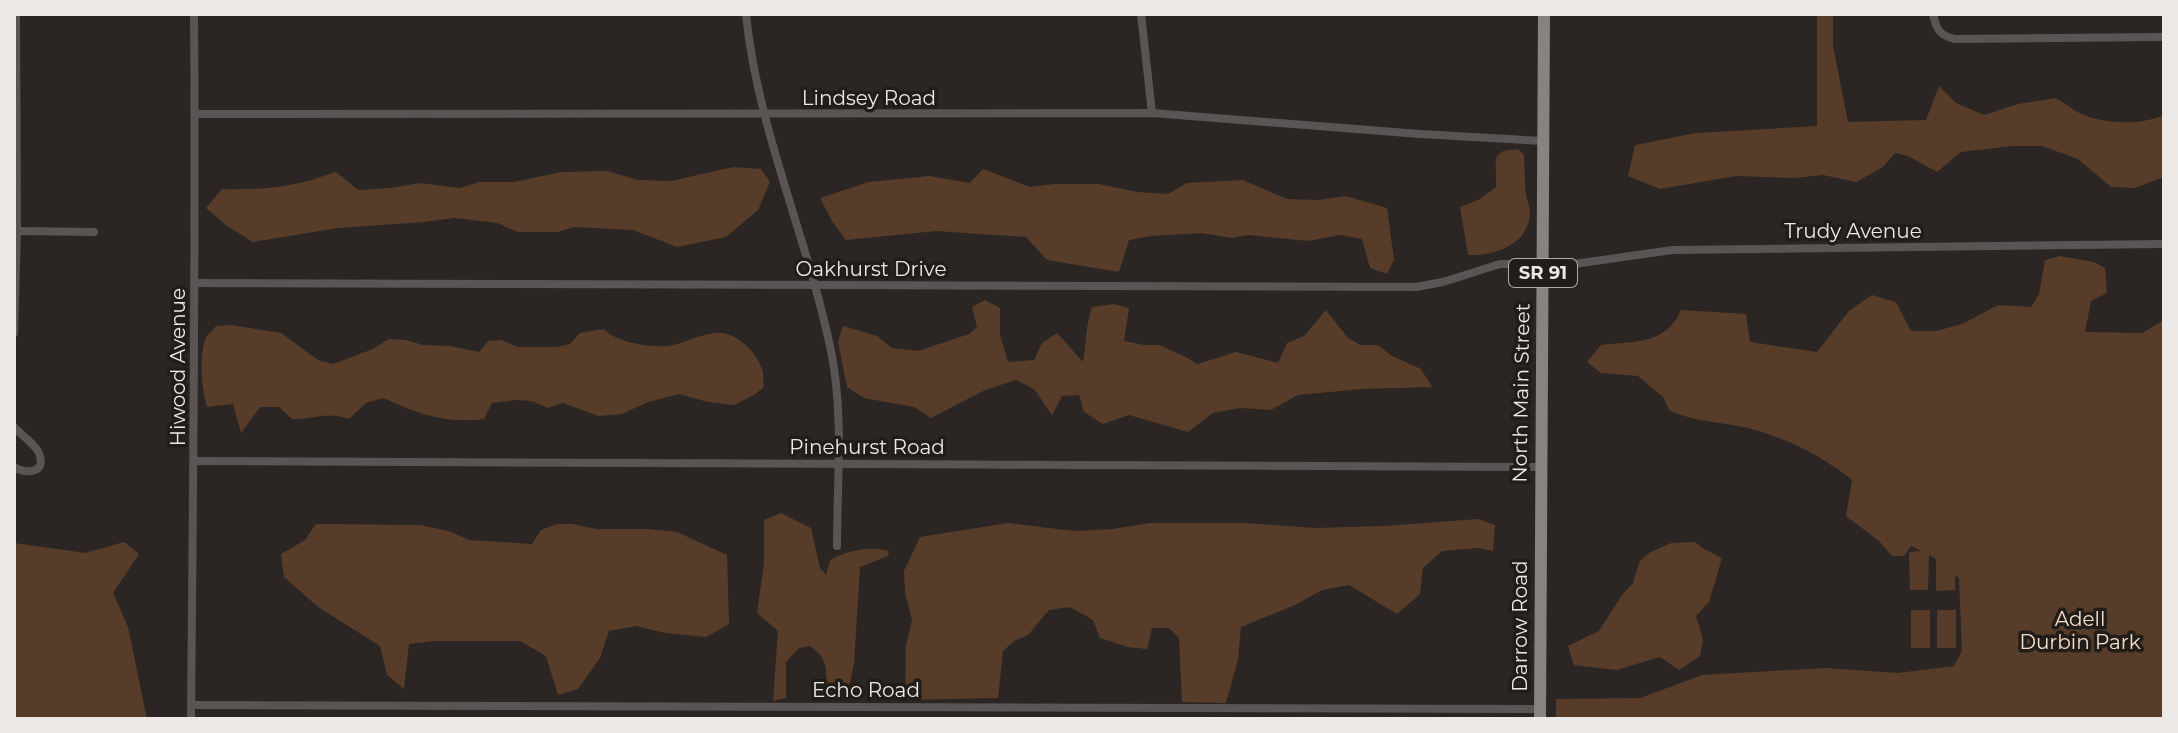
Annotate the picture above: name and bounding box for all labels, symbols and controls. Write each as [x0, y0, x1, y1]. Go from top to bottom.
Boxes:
street label: Lindsey Road [802, 86, 936, 110]
street label: Trudy Avenue [1784, 219, 1922, 243]
street label: Oakhurst Drive [796, 257, 946, 281]
road number: SR 91 [1509, 259, 1577, 287]
street label: Hiwood Avenue [166, 288, 190, 446]
street label: North Main Street [1507, 303, 1535, 483]
street label: Pinehurst Road [789, 435, 945, 459]
street label: Darrow Road [1508, 560, 1532, 692]
park label: Adell Durbin Park [2019, 607, 2141, 654]
street label: Echo Road [812, 678, 920, 702]

